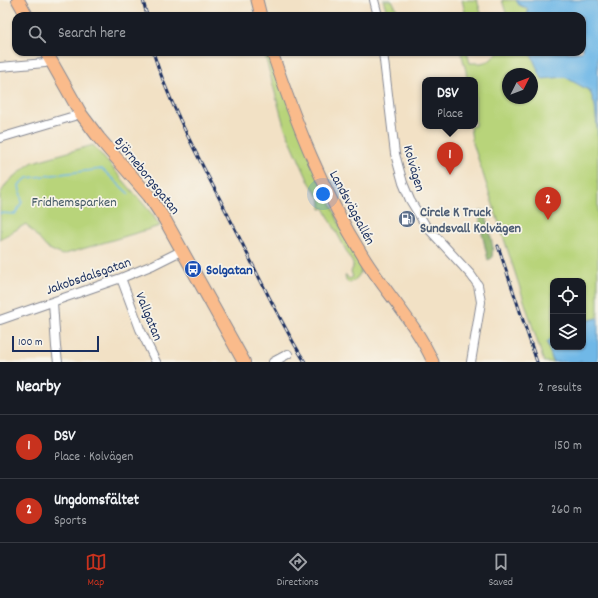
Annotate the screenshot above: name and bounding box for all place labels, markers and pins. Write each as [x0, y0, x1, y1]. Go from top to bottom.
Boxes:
pin: 1 [437, 142, 463, 175]
pin: 2 [535, 187, 561, 220]
place label: Circle K Truck Sundsvall Kolvägen [420, 203, 522, 239]
fuel station icon: Circle K Truck Sundsvall Kolvägen [397, 209, 417, 229]
bus stop icon: Solgatan [183, 259, 203, 279]
place label: Solgatan [206, 261, 253, 281]

